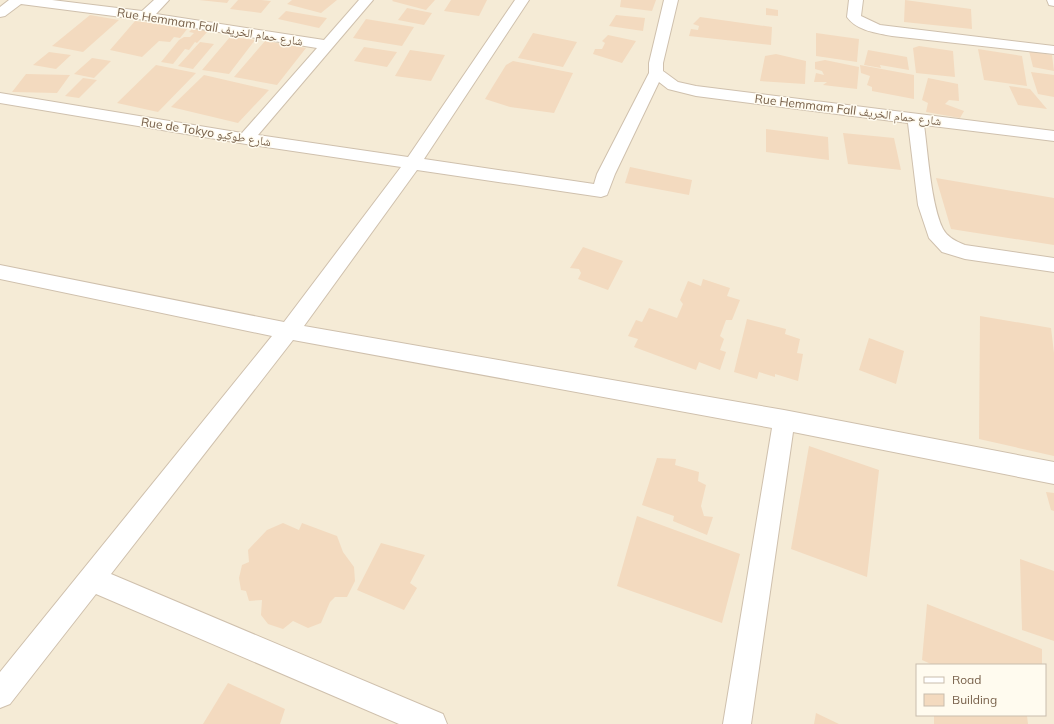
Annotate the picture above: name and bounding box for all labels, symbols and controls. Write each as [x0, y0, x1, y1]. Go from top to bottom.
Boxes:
street label: Rue Hemmam Fall شارع حمام الخريف [116, 4, 304, 50]
street label: Rue Hemmam Fall شارع حمام الخريف [754, 91, 942, 129]
street label: Rue de Tokyo شارع طوكيو [140, 114, 272, 150]
legend [916, 664, 1046, 716]
text: Road [952, 672, 981, 687]
text: Building [952, 692, 997, 707]

